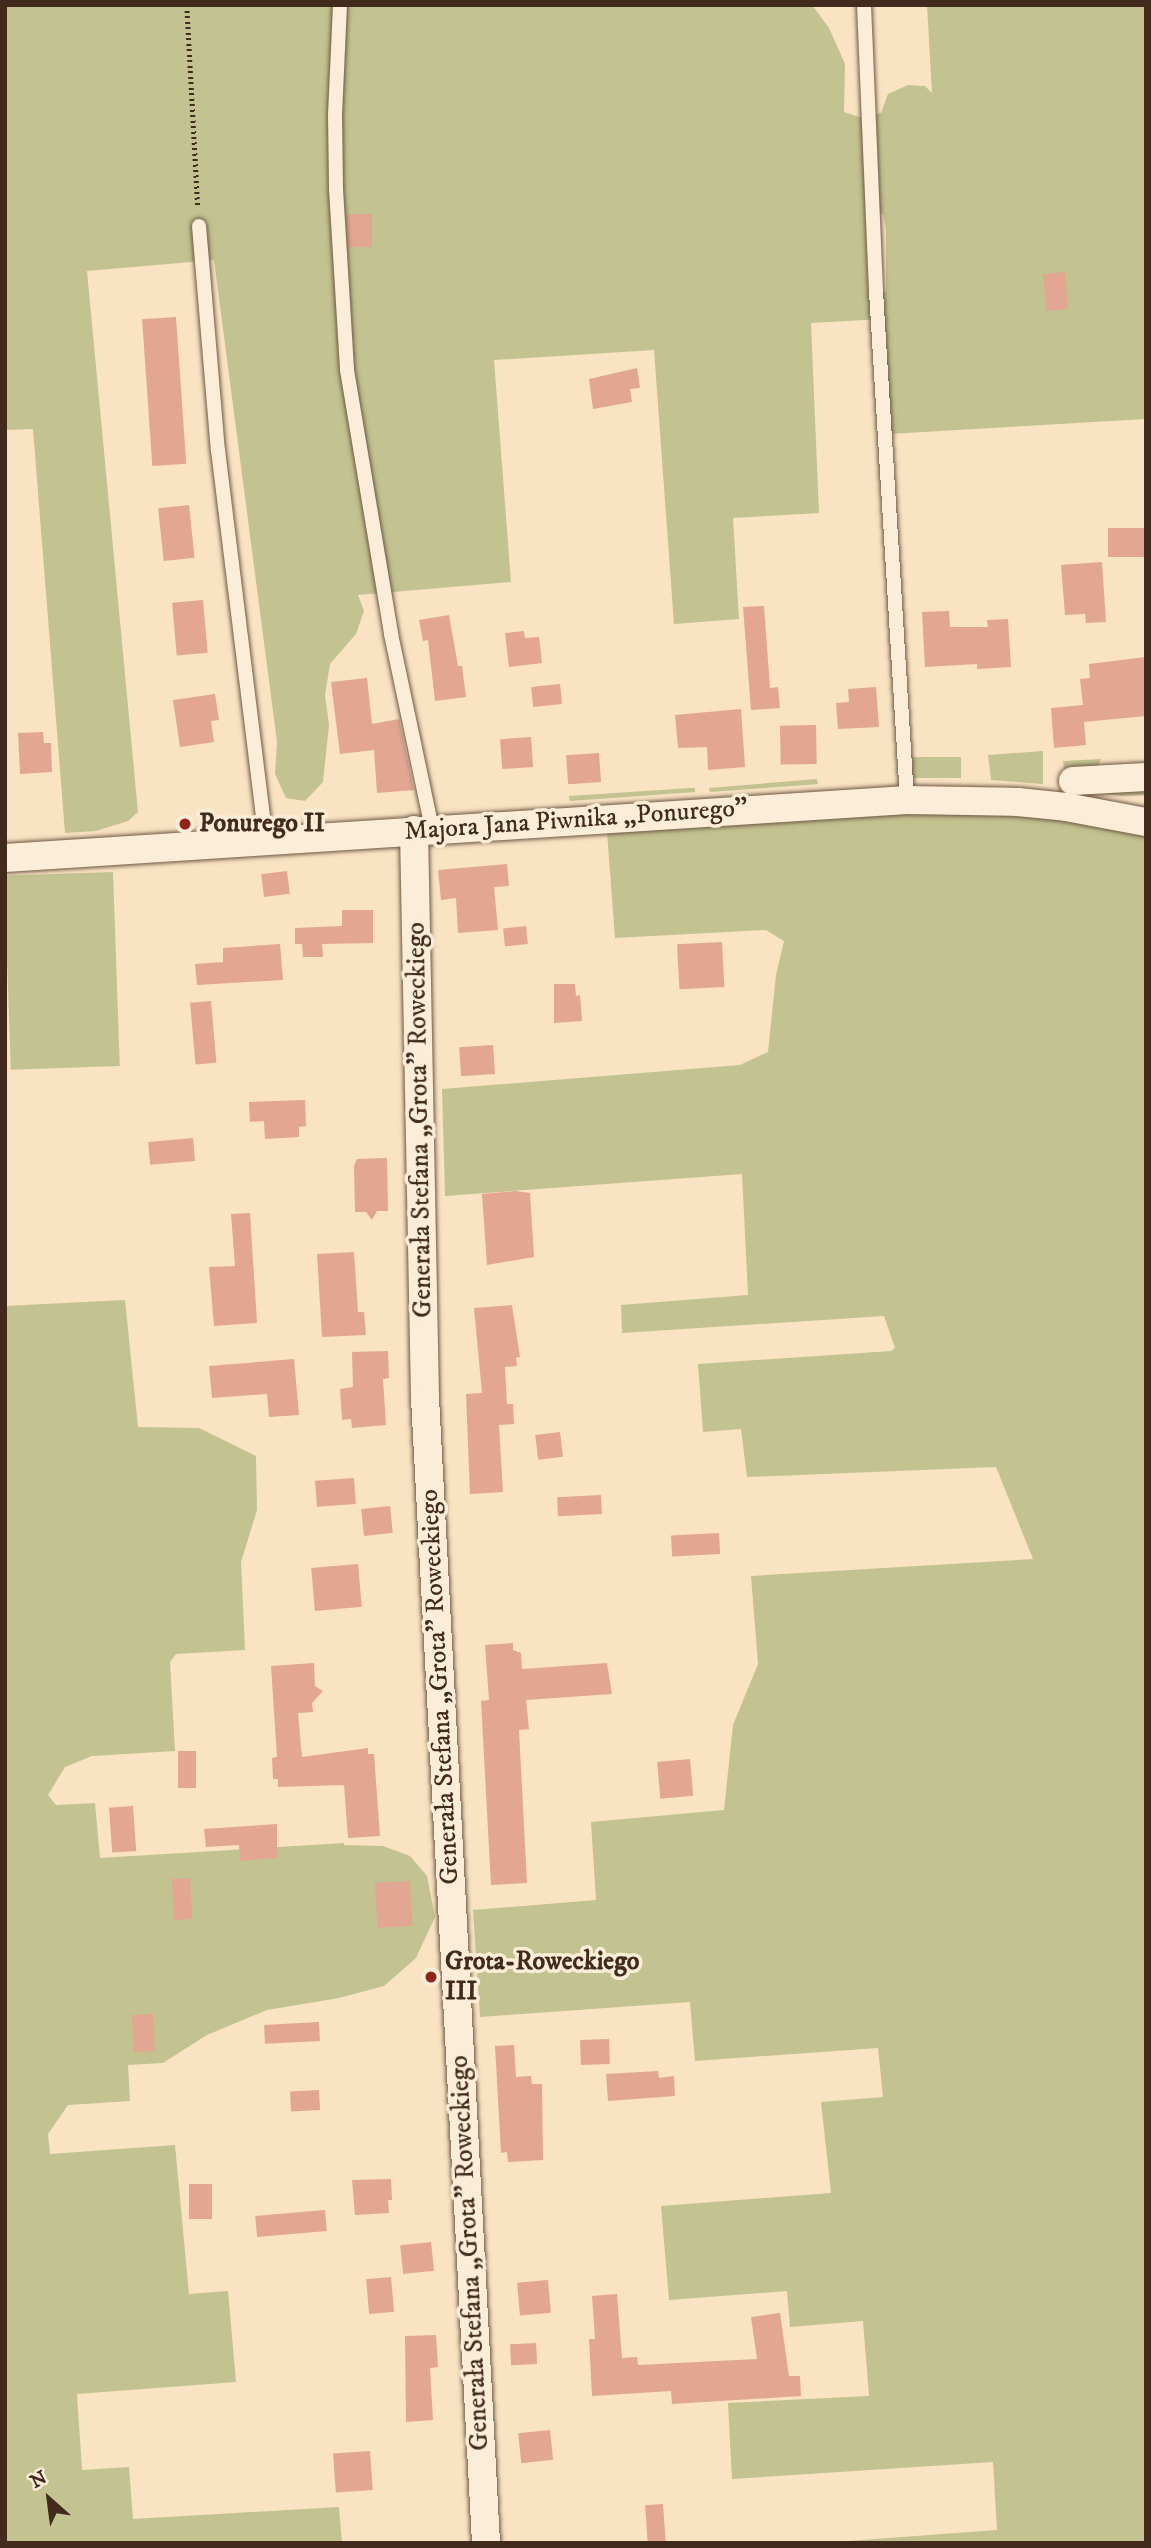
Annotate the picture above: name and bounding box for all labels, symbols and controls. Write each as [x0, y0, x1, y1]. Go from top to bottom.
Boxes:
street label: Majora Jana Piwnika „Ponurego” [403, 792, 749, 848]
place label: Ponurego II [199, 808, 325, 840]
marker: Ponurego II [177, 816, 193, 832]
street label: Generała Stefana „Grota” Roweckiego [401, 922, 439, 1318]
street label: Generała Stefana „Grota” Roweckiego [414, 1488, 466, 1886]
place label: Grota-Roweckiego III [445, 1946, 639, 2008]
marker: Grota-Roweckiego III [423, 1969, 439, 1985]
street label: Generała Stefana „Grota” Roweckiego [444, 2054, 496, 2452]
north arrow [14, 2464, 84, 2534]
text: N [27, 2466, 51, 2494]

